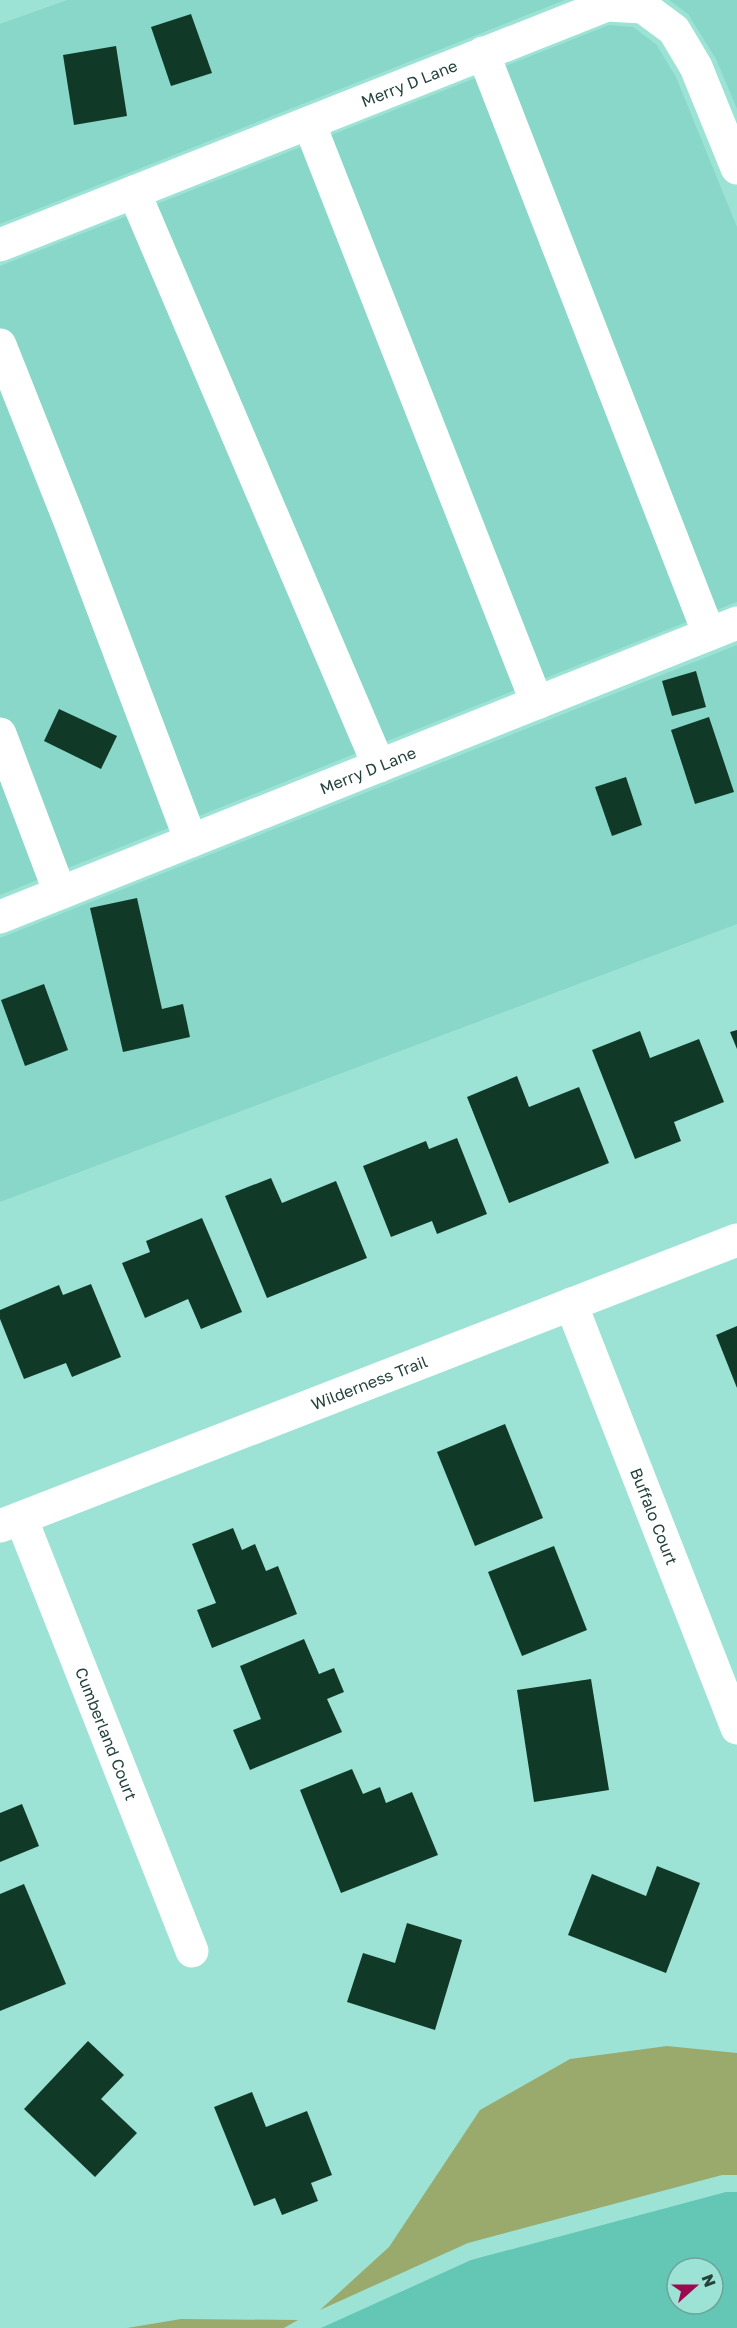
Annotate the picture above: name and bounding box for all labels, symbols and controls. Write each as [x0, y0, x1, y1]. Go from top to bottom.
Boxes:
street label: Merry D Lane [358, 55, 460, 111]
street label: Merry D Lane [317, 742, 419, 798]
street label: Wilderness Trail [308, 1351, 430, 1414]
street label: Buffalo Court [626, 1465, 682, 1568]
street label: Cumberland Court [71, 1664, 141, 1803]
north arrow [665, 2256, 725, 2316]
text: N [697, 2271, 721, 2290]

